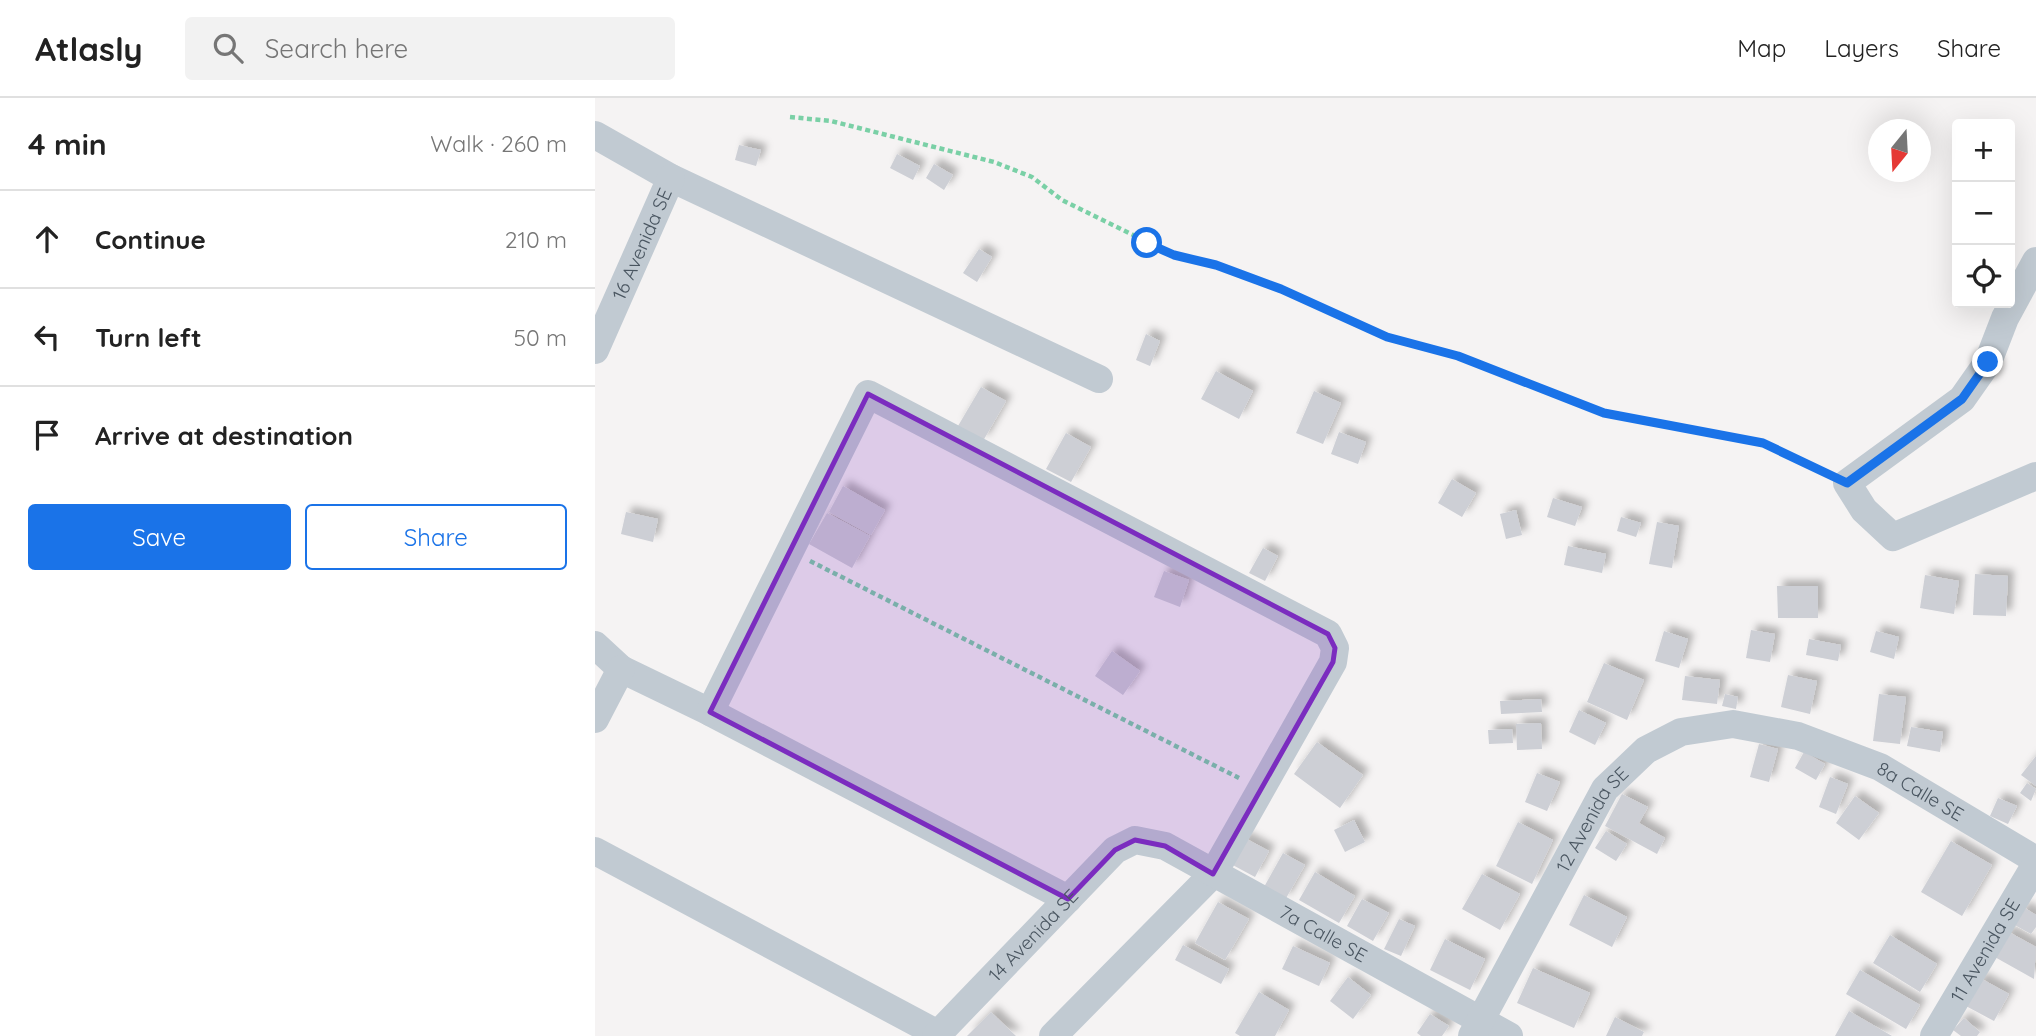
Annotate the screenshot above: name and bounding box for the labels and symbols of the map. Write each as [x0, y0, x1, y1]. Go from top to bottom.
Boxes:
north arrow [1868, 119, 1931, 182]
street label: 16 Avenida SE [607, 184, 677, 303]
route start [1131, 227, 1162, 258]
route end [1972, 346, 2003, 377]
street label: 8a Calle SE [1873, 756, 1968, 826]
street label: 12 Avenida SE [1551, 761, 1633, 876]
street label: 14 Avenida SE [983, 884, 1083, 986]
street label: 11 Avenida SE [1945, 894, 2025, 1006]
street label: 7a Calle SE [1275, 900, 1371, 967]

